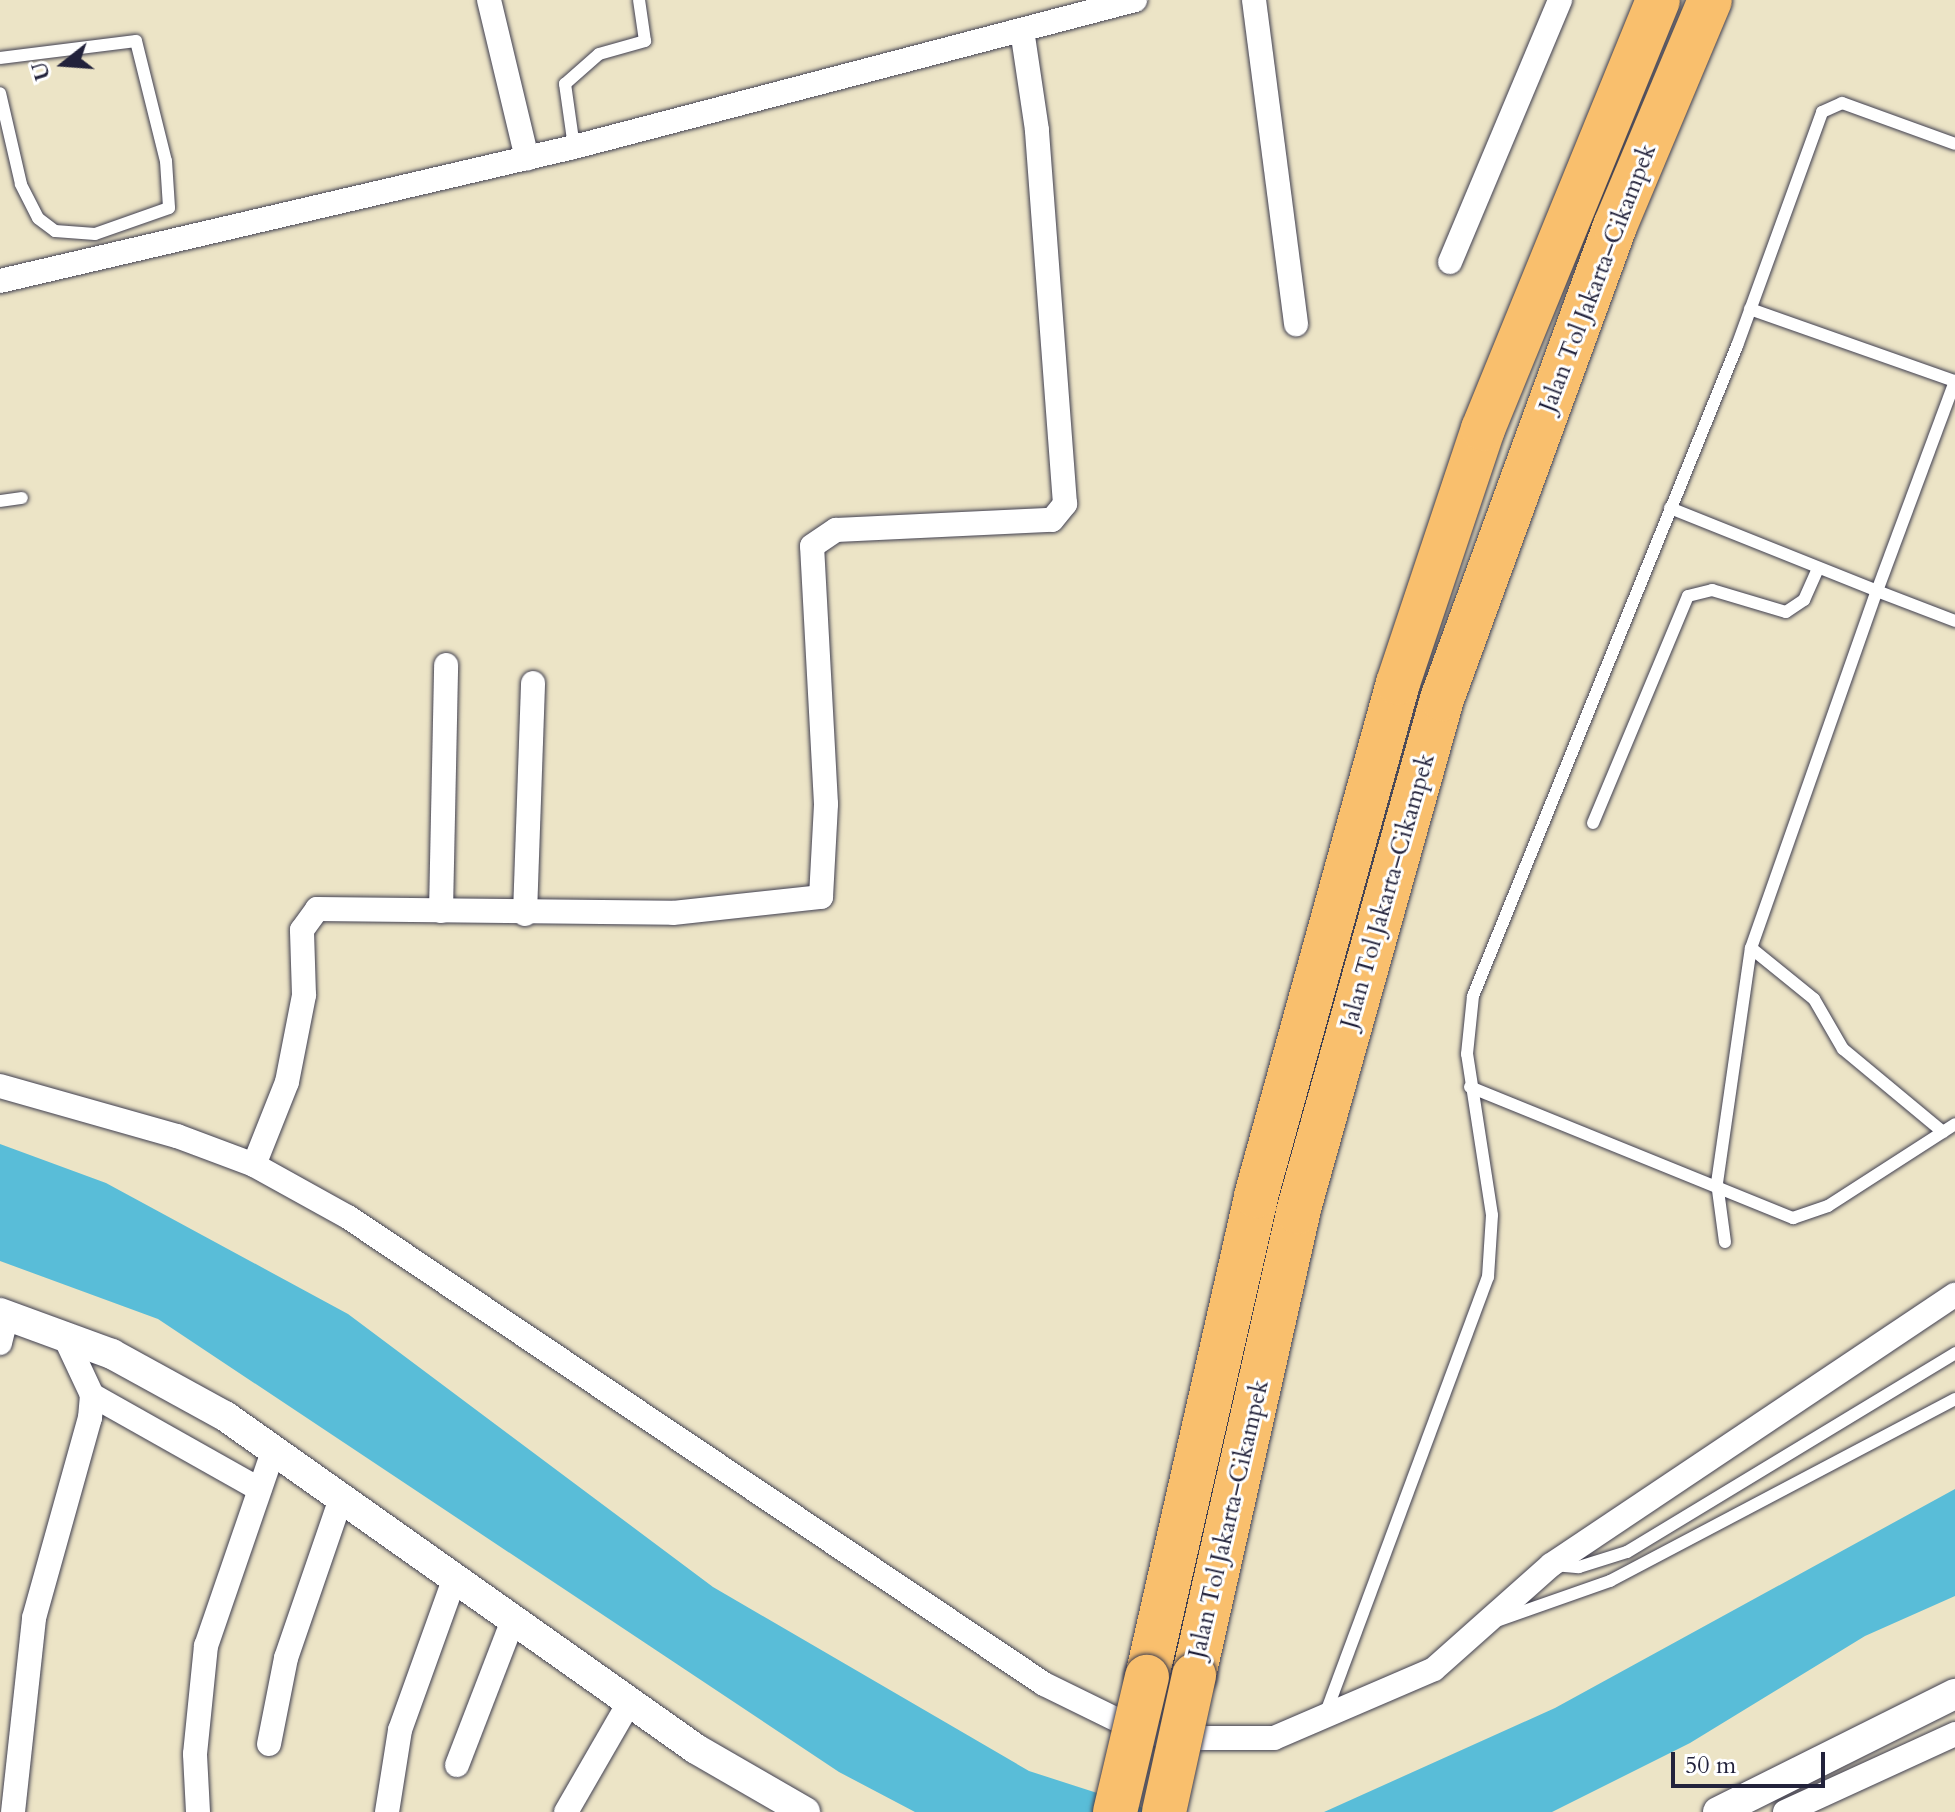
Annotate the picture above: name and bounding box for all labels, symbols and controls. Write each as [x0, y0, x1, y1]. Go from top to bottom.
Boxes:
north arrow [24, 24, 104, 104]
text: U [24, 58, 58, 84]
street label: Jalan Tol Jakarta–Cikampek [1534, 140, 1662, 416]
street label: Jalan Tol Jakarta–Cikampek [1335, 750, 1441, 1032]
street label: Jalan Tol Jakarta–Cikampek [1183, 1377, 1275, 1661]
scale bar [1675, 1736, 1829, 1786]
text: 50 m [1685, 1749, 1736, 1782]

